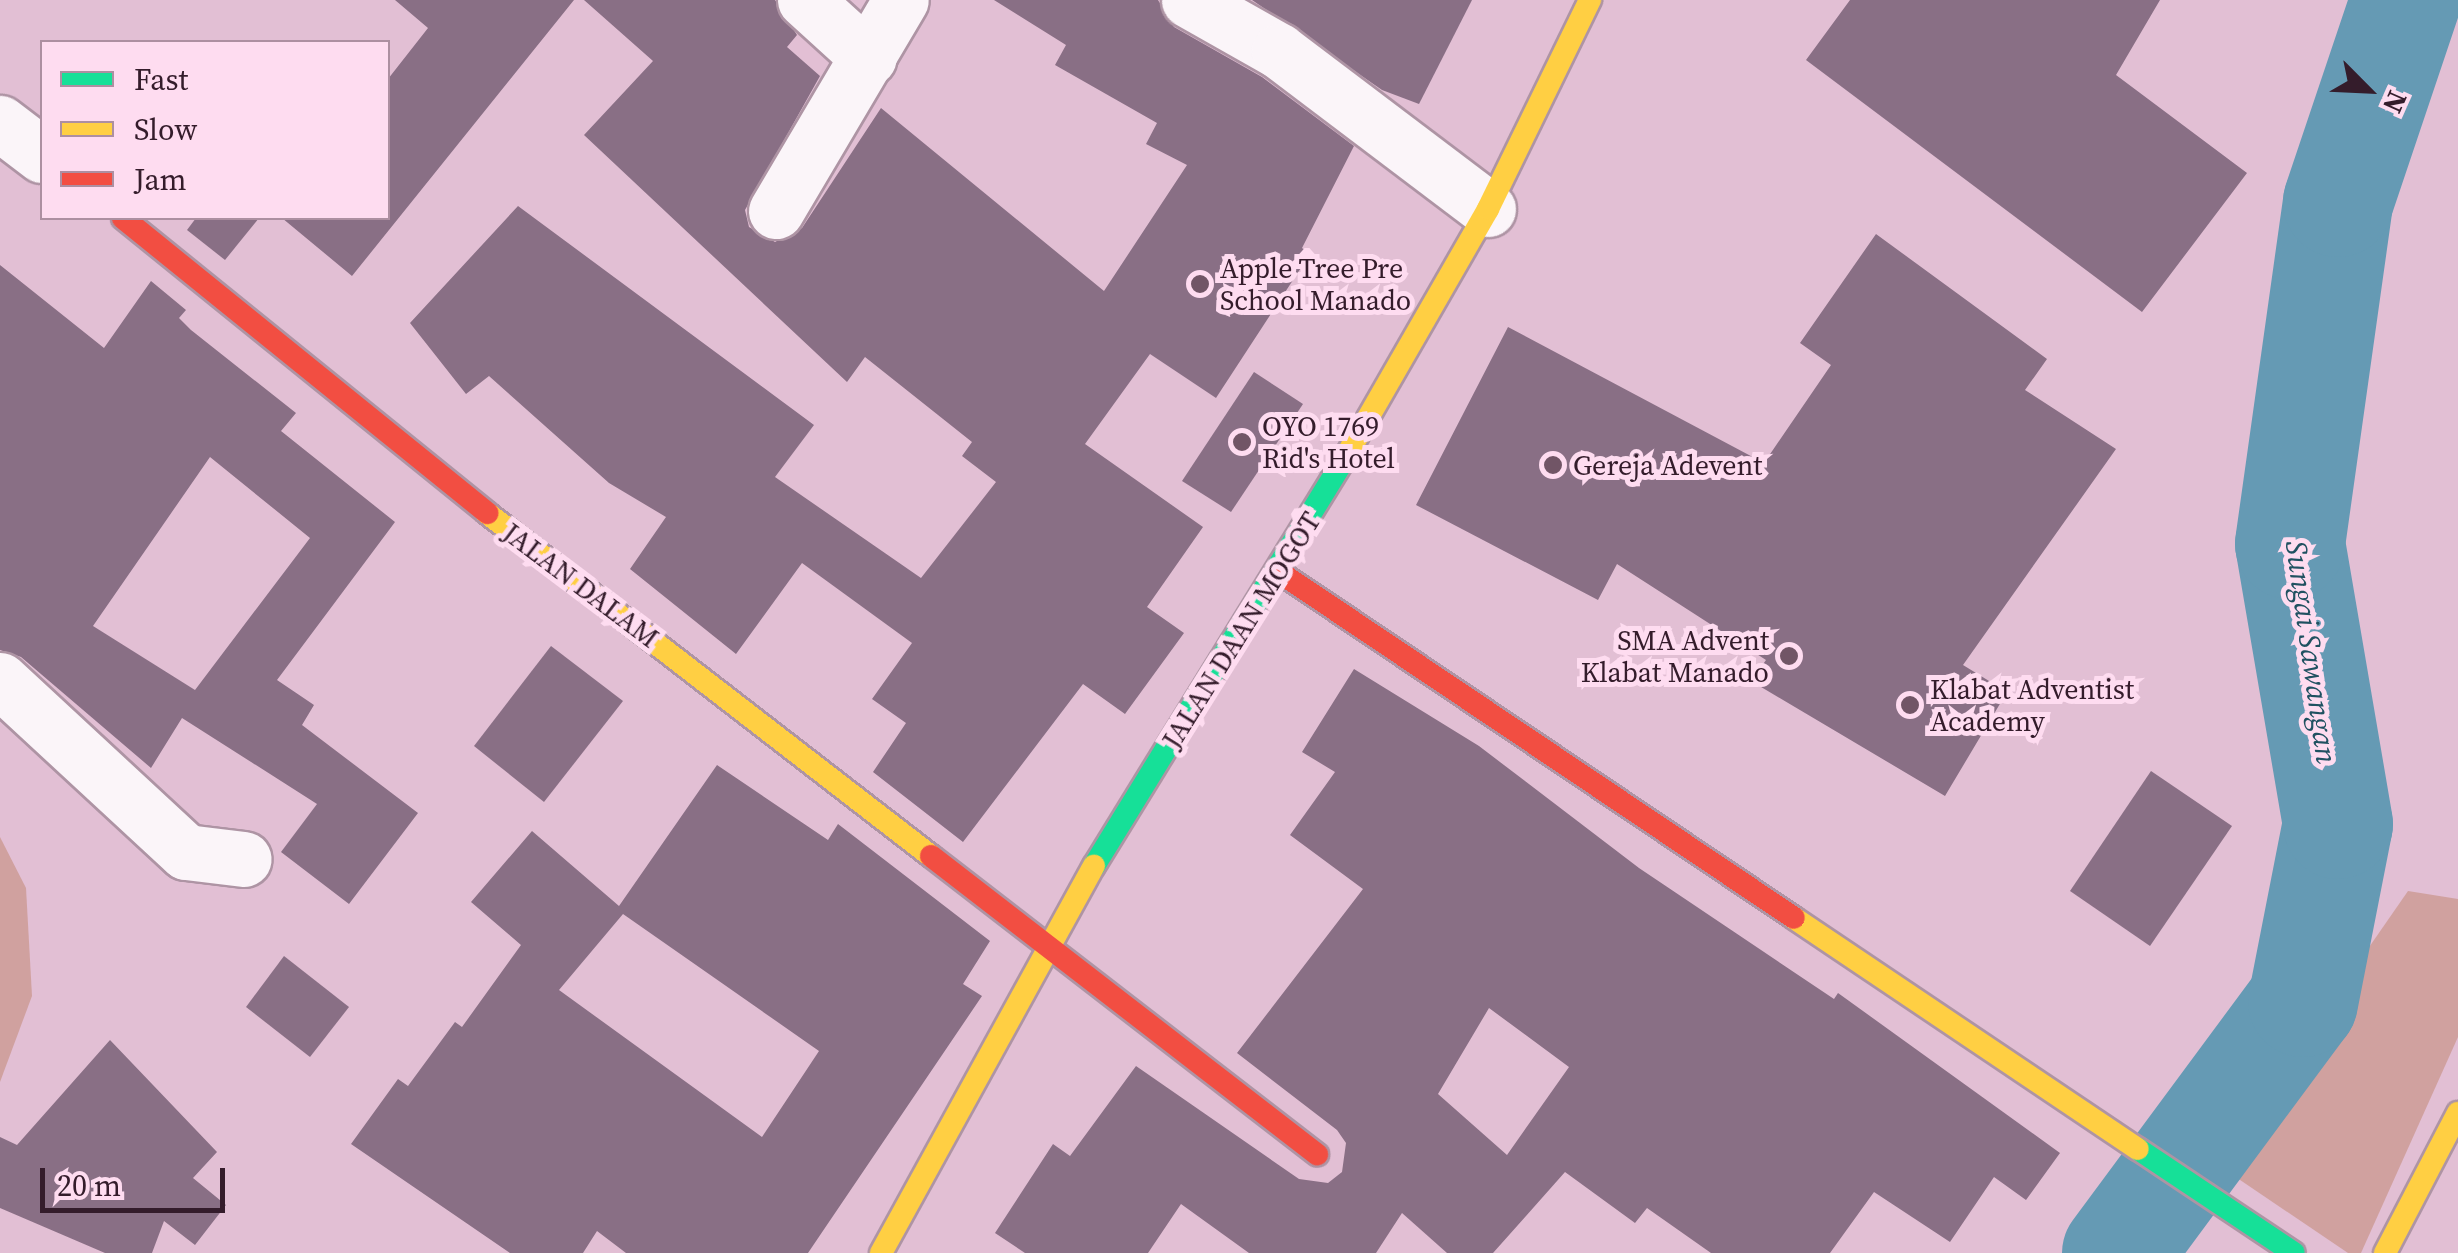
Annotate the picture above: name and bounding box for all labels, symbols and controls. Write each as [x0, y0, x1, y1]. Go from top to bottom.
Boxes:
legend [40, 40, 390, 220]
north arrow [2318, 40, 2418, 140]
text: Fast [134, 59, 188, 100]
text: N [2374, 85, 2417, 119]
text: Slow [134, 109, 197, 150]
text: Jam [134, 159, 187, 200]
place label: Apple Tree Pre School Manado [1220, 251, 1411, 317]
marker: Apple Tree Pre School Manado [1189, 273, 1211, 295]
place label: OYO 1769 Rid's Hotel [1262, 409, 1395, 475]
marker: OYO 1769 Rid's Hotel [1231, 431, 1253, 453]
place label: Gereja Adevent [1573, 448, 1762, 482]
marker: Gereja Adevent [1542, 454, 1564, 476]
street label: JALAN DAAN MOGOT [1155, 505, 1327, 755]
street label: JALAN DALAM [496, 515, 666, 655]
water label: Sungai Sawangan [2278, 538, 2344, 766]
place label: SMA Advent Klabat Manado [1581, 623, 1769, 689]
marker: SMA Advent Klabat Manado [1778, 645, 1800, 667]
place label: Klabat Adventist Academy [1930, 672, 2134, 738]
marker: Klabat Adventist Academy [1899, 694, 1921, 716]
scale bar [45, 1148, 230, 1210]
text: 20 m [57, 1165, 121, 1206]

